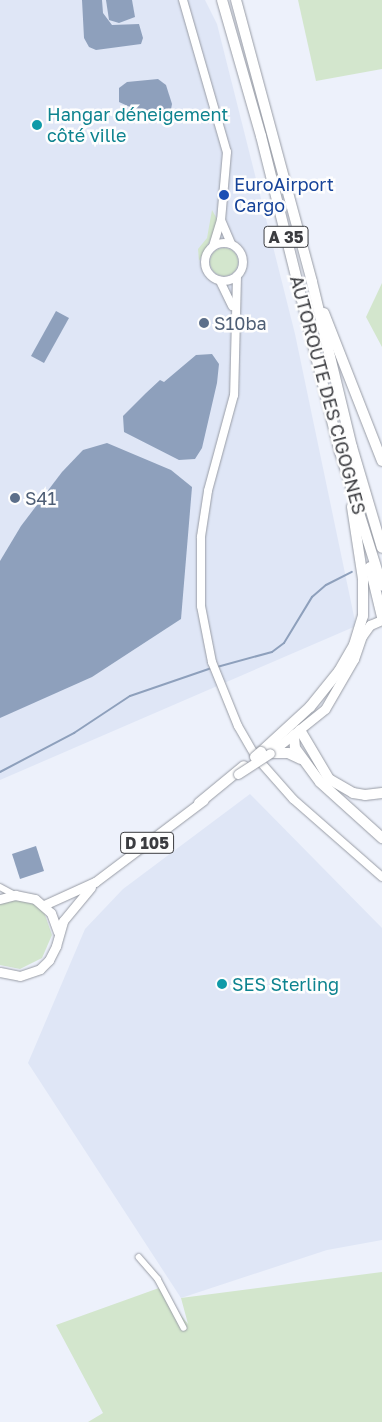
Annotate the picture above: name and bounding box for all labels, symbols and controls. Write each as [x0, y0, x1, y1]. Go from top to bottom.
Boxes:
place label: Hangar déneigement côté ville [47, 104, 228, 146]
marker: Hangar déneigement côté ville [31, 119, 43, 131]
place label: EuroAirport Cargo [234, 174, 334, 216]
marker: EuroAirport Cargo [218, 189, 230, 201]
road number: A 35 [264, 223, 308, 250]
street label: AUTOROUTE DES CIGOGNES [286, 273, 370, 517]
place label: S10ba [214, 312, 267, 334]
marker: S10ba [198, 317, 210, 329]
place label: S41 [25, 487, 56, 509]
marker: S41 [9, 492, 21, 504]
road number: D 105 [120, 830, 174, 856]
place label: SES Sterling [232, 973, 339, 995]
marker: SES Sterling [216, 978, 228, 990]

